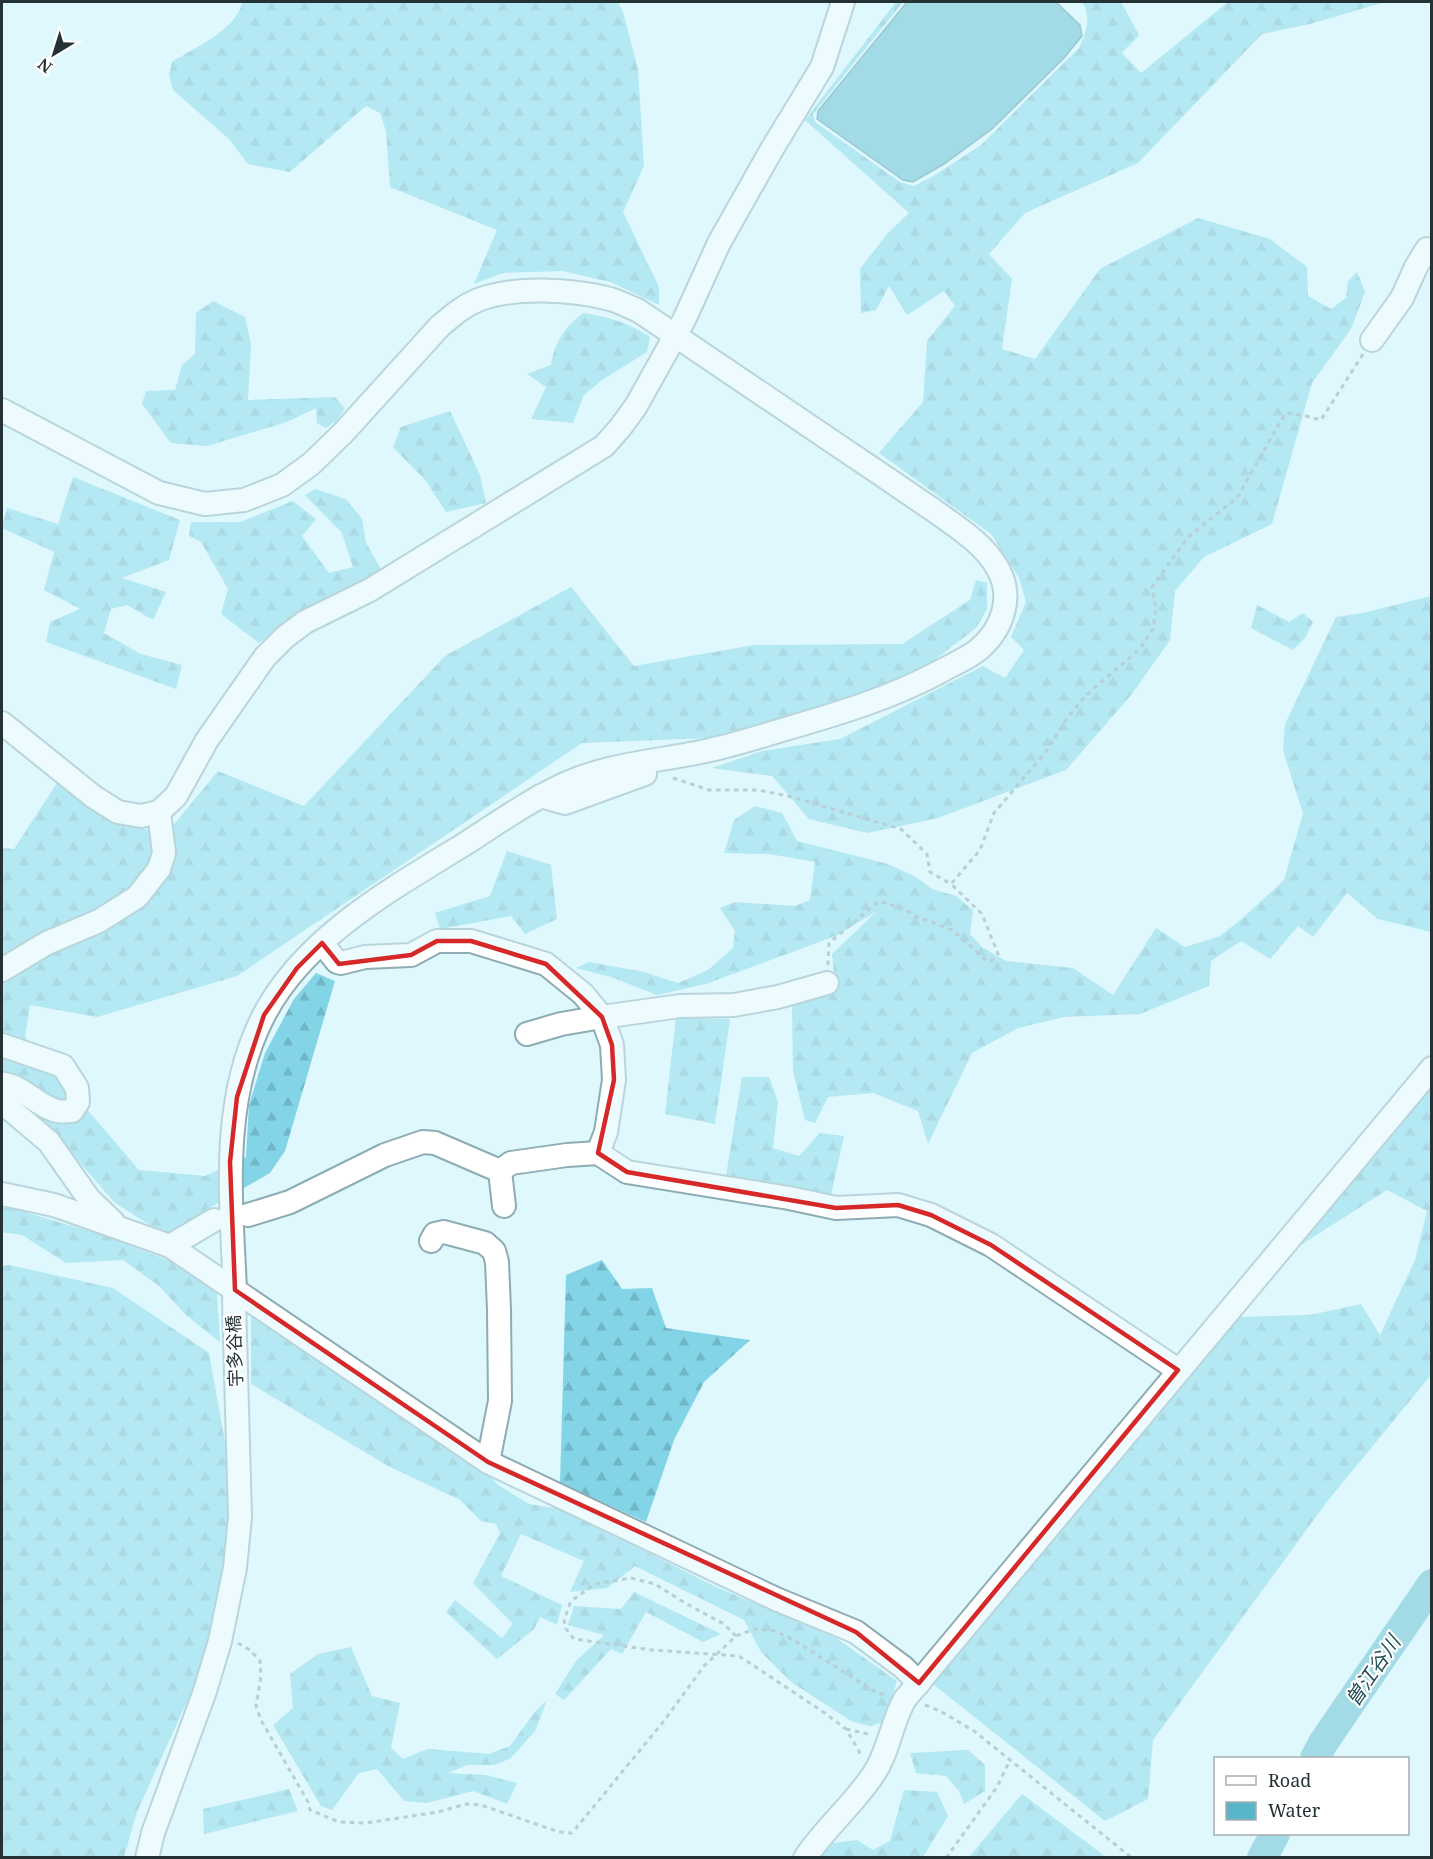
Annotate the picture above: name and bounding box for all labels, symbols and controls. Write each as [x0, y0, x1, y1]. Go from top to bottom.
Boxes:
north arrow [24, 24, 84, 84]
text: N [33, 53, 57, 78]
street label: 宇多谷橋 [221, 1315, 247, 1387]
water label: 曽江谷川 [1339, 1628, 1407, 1711]
legend [1214, 1757, 1409, 1835]
text: Road [1268, 1768, 1311, 1792]
text: Water [1268, 1798, 1321, 1822]

